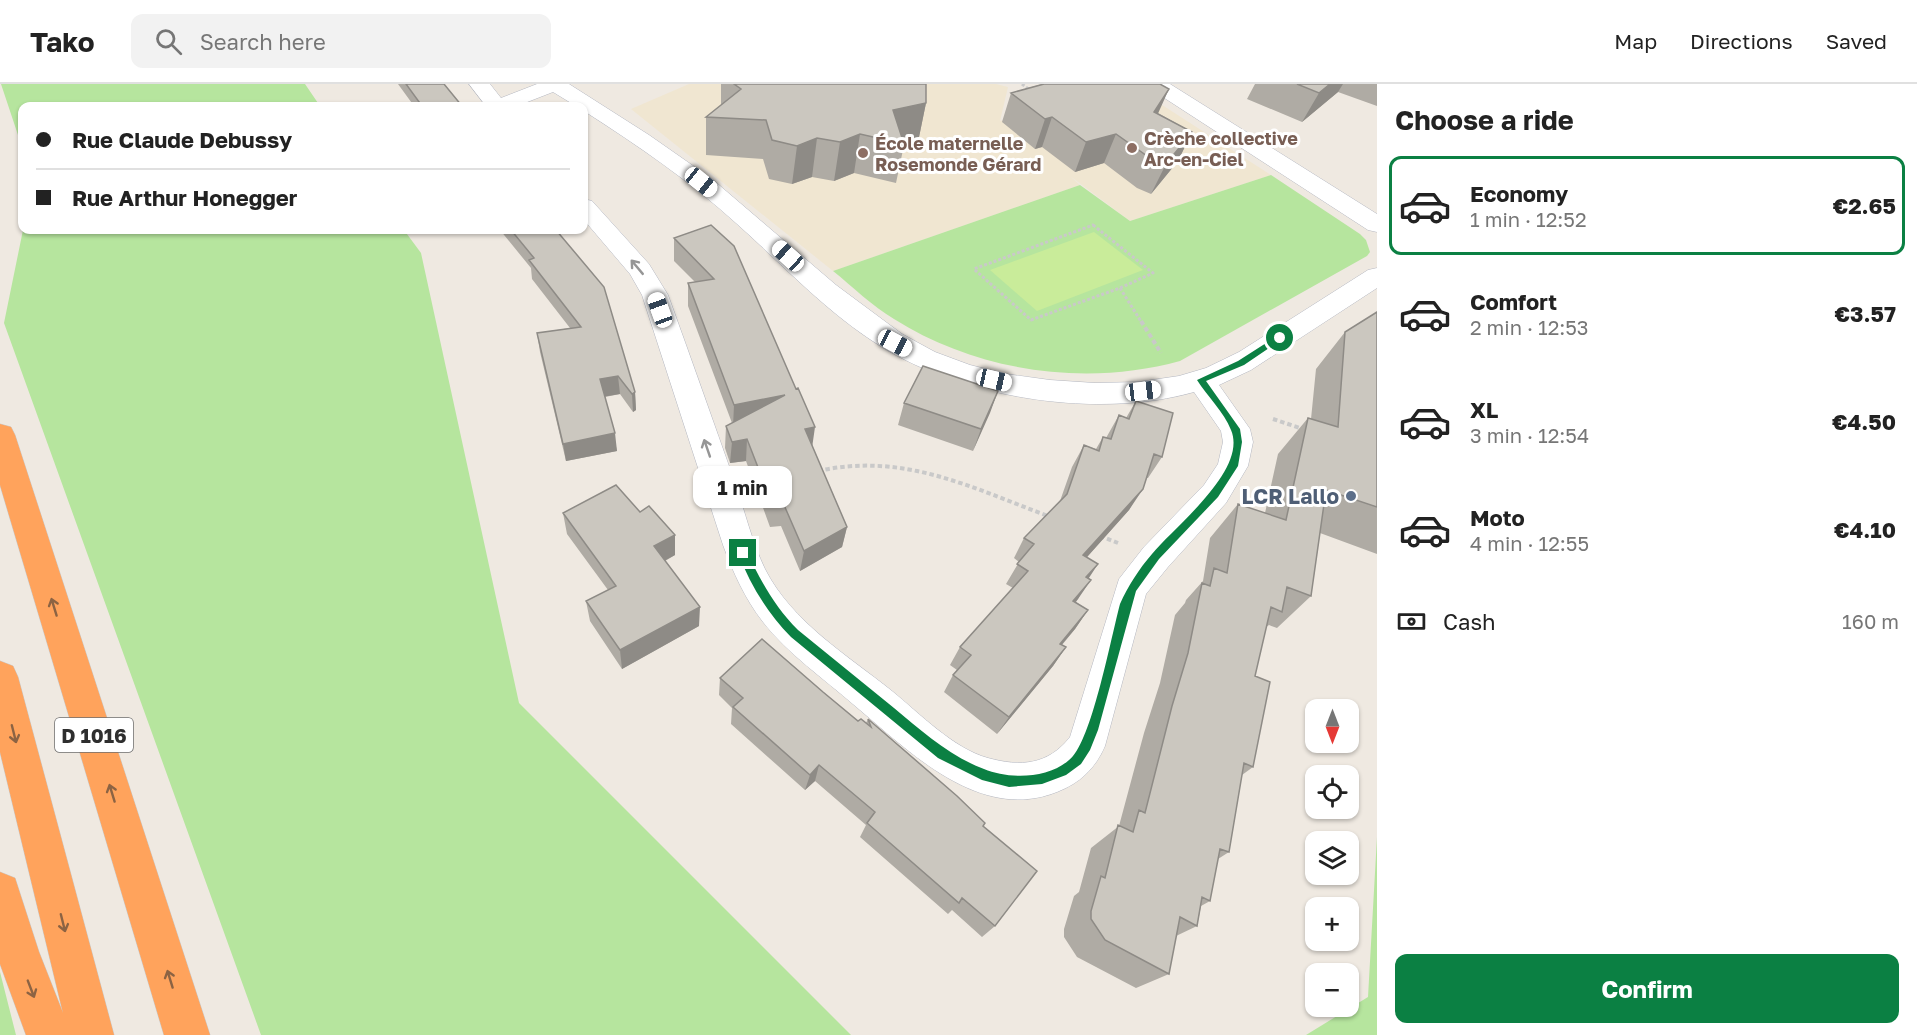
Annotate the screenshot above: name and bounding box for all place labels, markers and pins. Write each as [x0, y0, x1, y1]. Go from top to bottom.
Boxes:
place label: Crèche collective Arc-en-Ciel [1144, 127, 1298, 170]
place label: École maternelle Rosemonde Gérard [875, 132, 1041, 175]
marker: Crèche collective Arc-en-Ciel [1125, 141, 1139, 155]
marker: École maternelle Rosemonde Gérard [856, 146, 870, 160]
place label: LCR Lallo [1242, 483, 1339, 509]
marker: LCR Lallo [1344, 489, 1358, 503]

